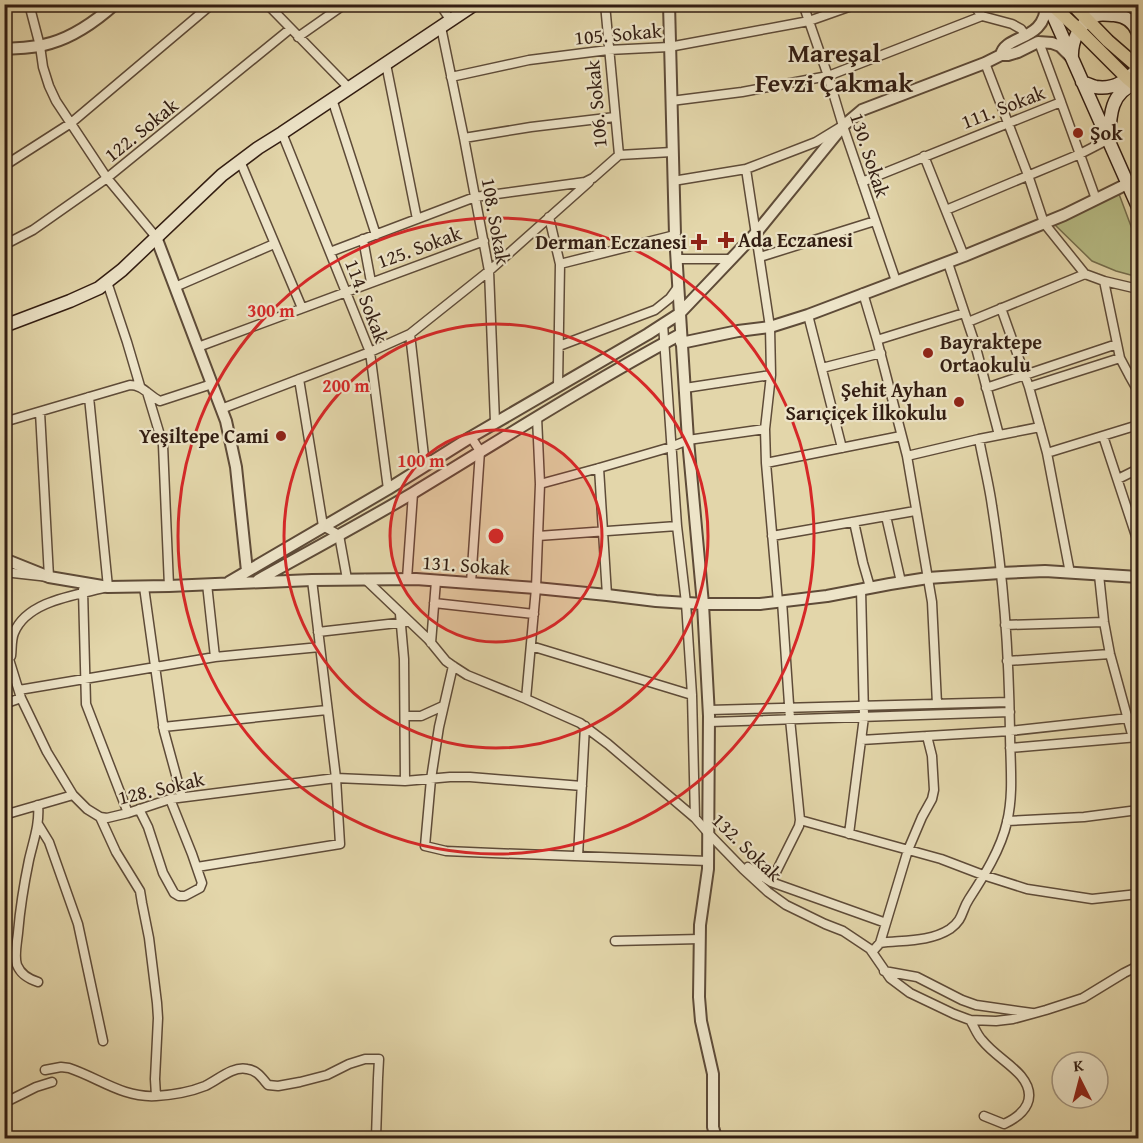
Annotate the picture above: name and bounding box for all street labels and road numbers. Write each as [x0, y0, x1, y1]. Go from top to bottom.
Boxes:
street label: 105. Sokak [573, 15, 664, 52]
street label: 106. Sokak [577, 58, 614, 149]
street label: 111. Sokak [957, 77, 1050, 136]
street label: 122. Sokak [97, 90, 185, 169]
street label: 130. Sokak [843, 109, 898, 202]
street label: 108. Sokak [475, 175, 519, 268]
street label: 125. Sokak [373, 218, 466, 275]
street label: 114. Sokak [338, 255, 397, 348]
street label: 131. Sokak [421, 547, 512, 582]
street label: 128. Sokak [115, 763, 208, 812]
street label: 132. Sokak [706, 806, 790, 888]

